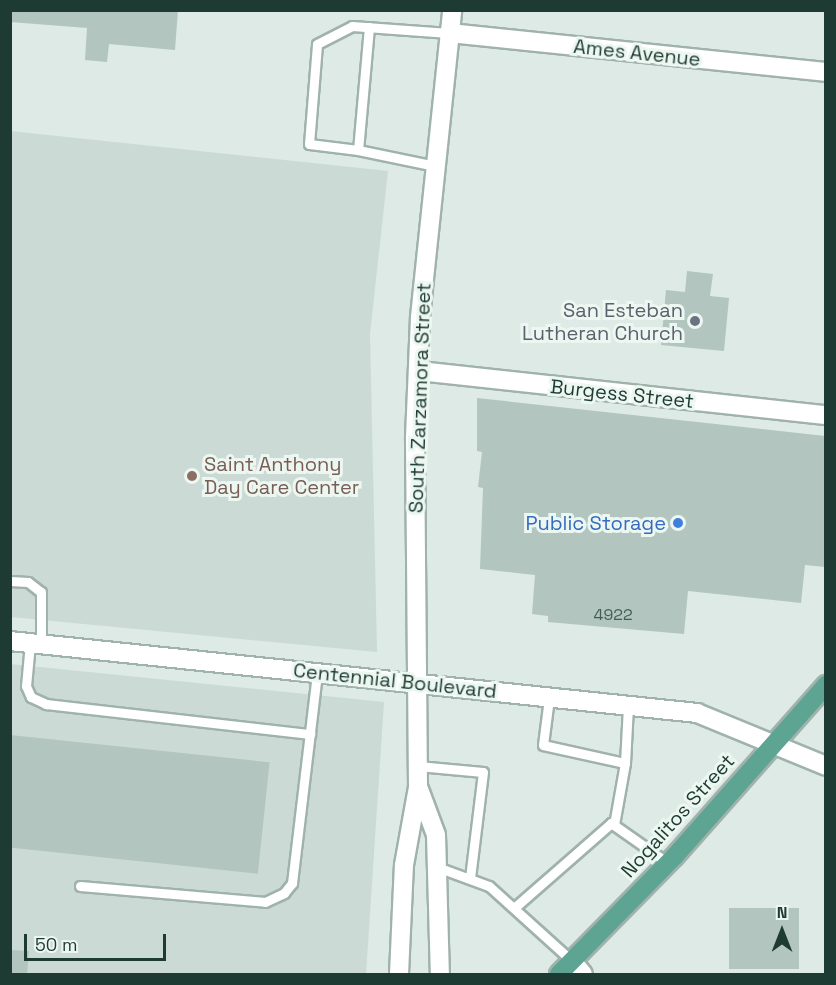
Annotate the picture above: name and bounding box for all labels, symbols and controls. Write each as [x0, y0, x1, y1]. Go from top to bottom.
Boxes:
street label: Ames Avenue [572, 34, 702, 72]
street label: South Zarzamora Street [404, 282, 436, 514]
place label: San Esteban Lutheran Church [522, 298, 683, 345]
marker: San Esteban Lutheran Church [688, 314, 702, 328]
street label: Burgess Street [549, 375, 695, 413]
place label: Saint Anthony Day Care Center [204, 452, 359, 499]
marker: Saint Anthony Day Care Center [185, 469, 199, 483]
place label: Public Storage [525, 511, 666, 535]
marker: Public Storage [671, 516, 685, 530]
house number: 4922 [593, 605, 633, 625]
street label: Centennial Boulevard [292, 658, 498, 704]
street label: Nogalitos Street [616, 749, 740, 883]
north arrow [752, 901, 812, 961]
text: N [777, 902, 787, 923]
scale bar [27, 922, 170, 960]
text: 50 m [35, 933, 77, 956]

